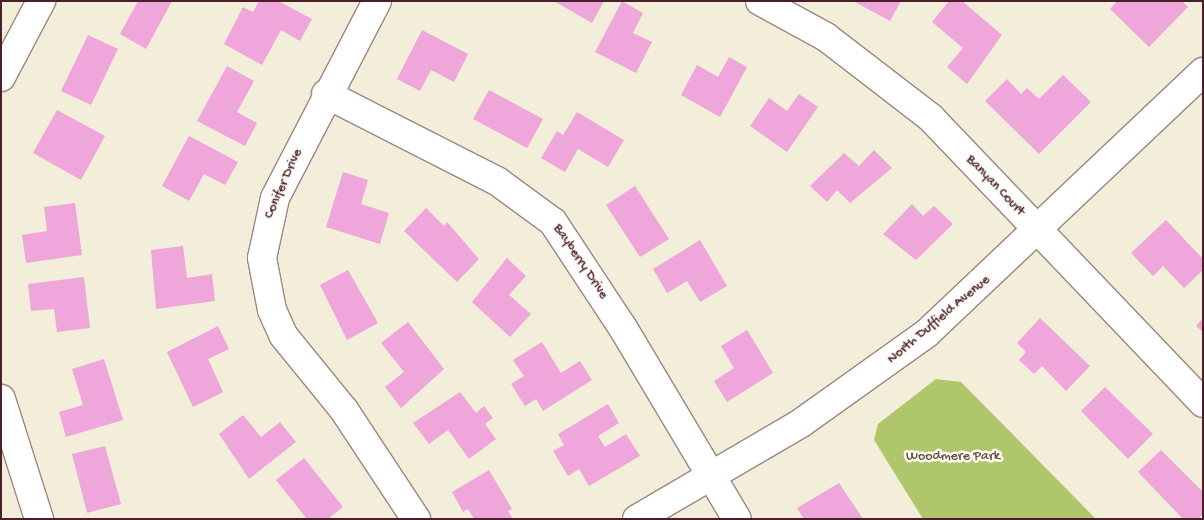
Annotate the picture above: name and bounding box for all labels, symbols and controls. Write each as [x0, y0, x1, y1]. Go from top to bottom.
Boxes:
street label: Conifer Drive [261, 146, 307, 222]
street label: Banyan Court [962, 152, 1028, 220]
street label: Bayberry Drive [549, 221, 611, 303]
street label: North Duffield Avenue [884, 272, 994, 368]
park label: Woodmere Park [906, 449, 1000, 465]

